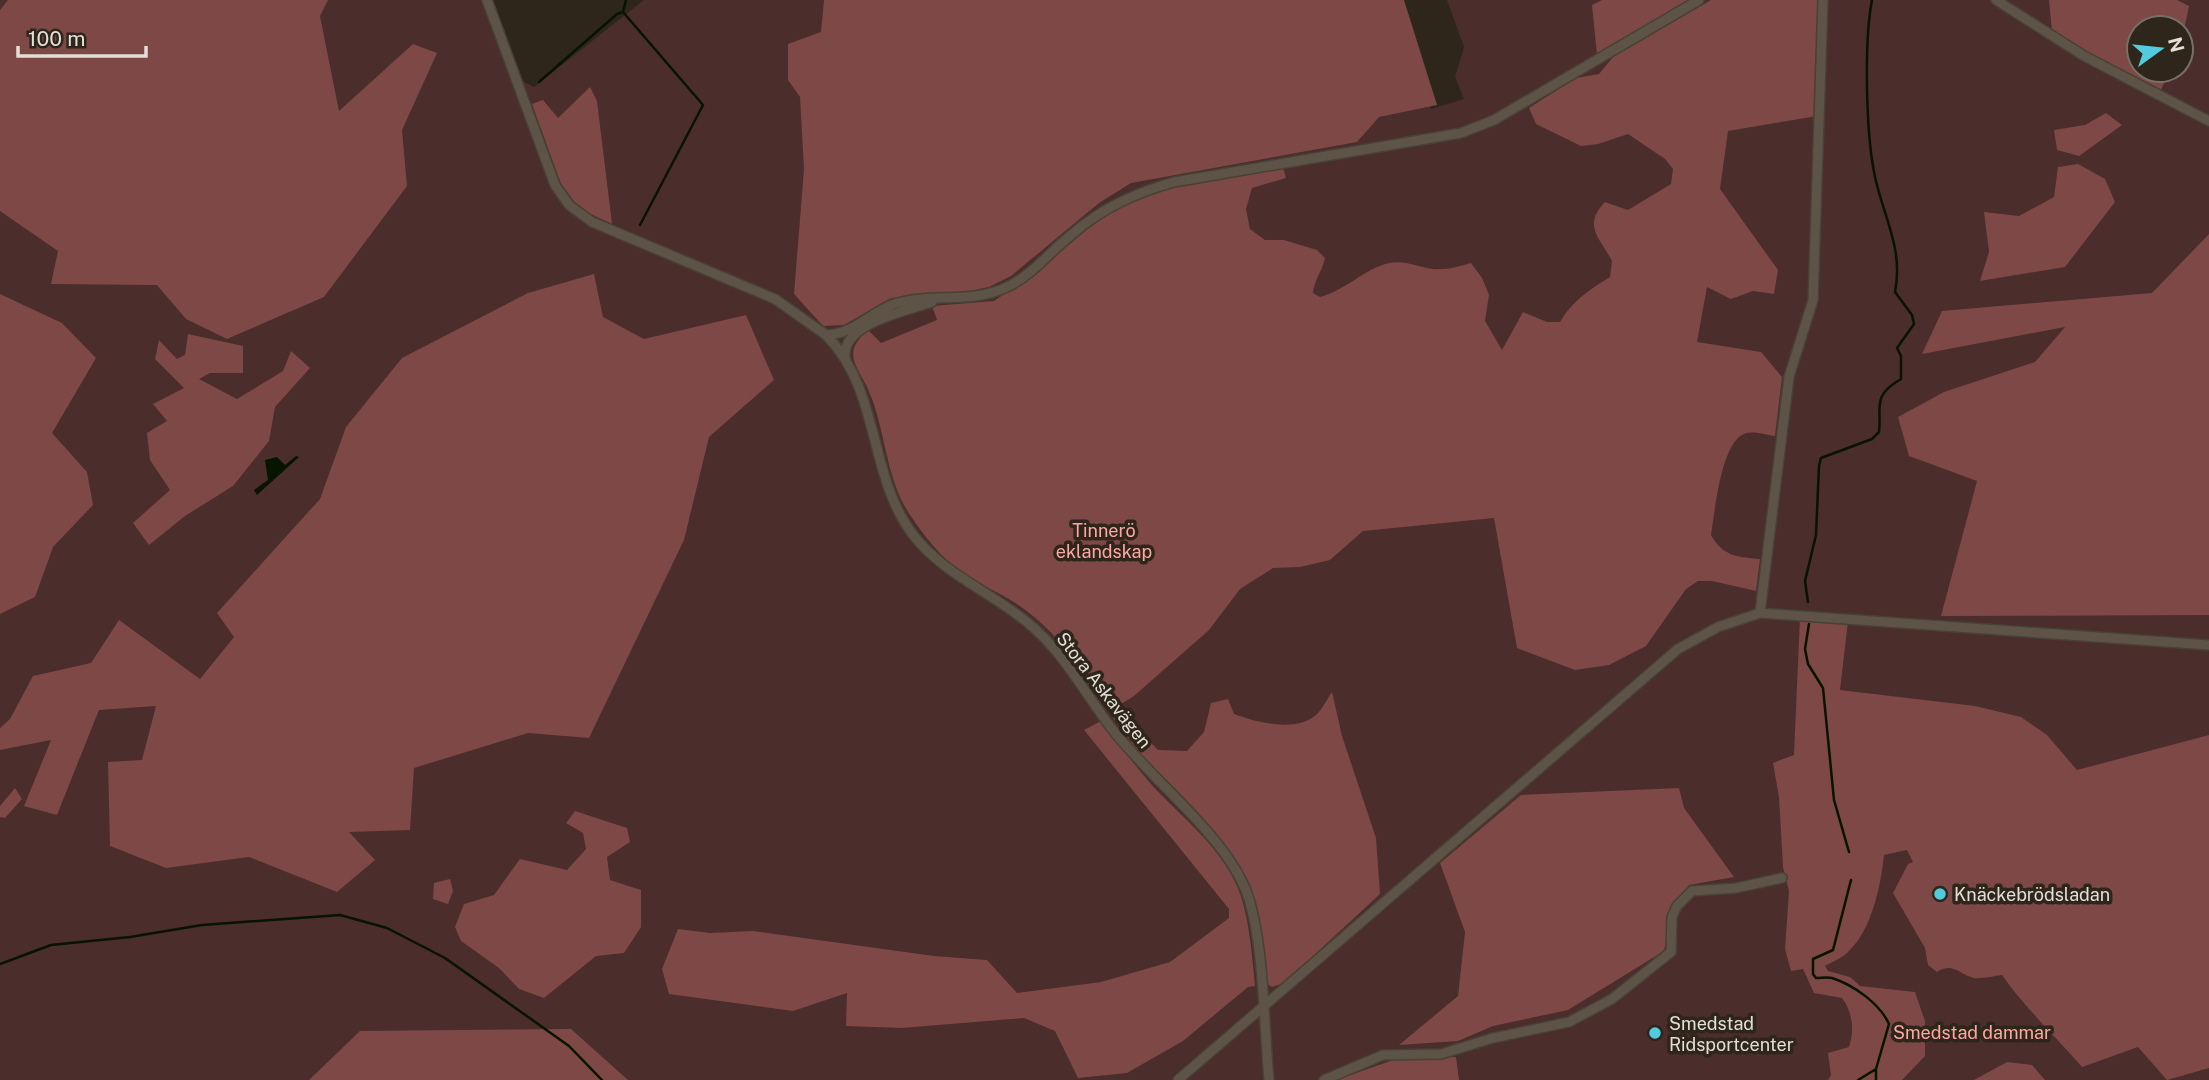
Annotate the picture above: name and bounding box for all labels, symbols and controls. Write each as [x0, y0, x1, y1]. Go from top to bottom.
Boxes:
scale bar [18, 14, 145, 58]
north arrow [2125, 14, 2195, 84]
text: 100 m [28, 26, 85, 51]
text: N [2164, 35, 2189, 55]
park label: Tinnerö eklandskap [1056, 520, 1152, 562]
street label: Stora Askavägen [1052, 628, 1156, 752]
place label: Knäckebrödsladan [1954, 884, 2110, 905]
marker: Knäckebrödsladan [1932, 886, 1948, 902]
place label: Smedstad Ridsportcenter [1669, 1013, 1794, 1055]
park label: Smedstad dammar [1893, 1022, 2051, 1043]
marker: Smedstad Ridsportcenter [1647, 1025, 1663, 1041]

